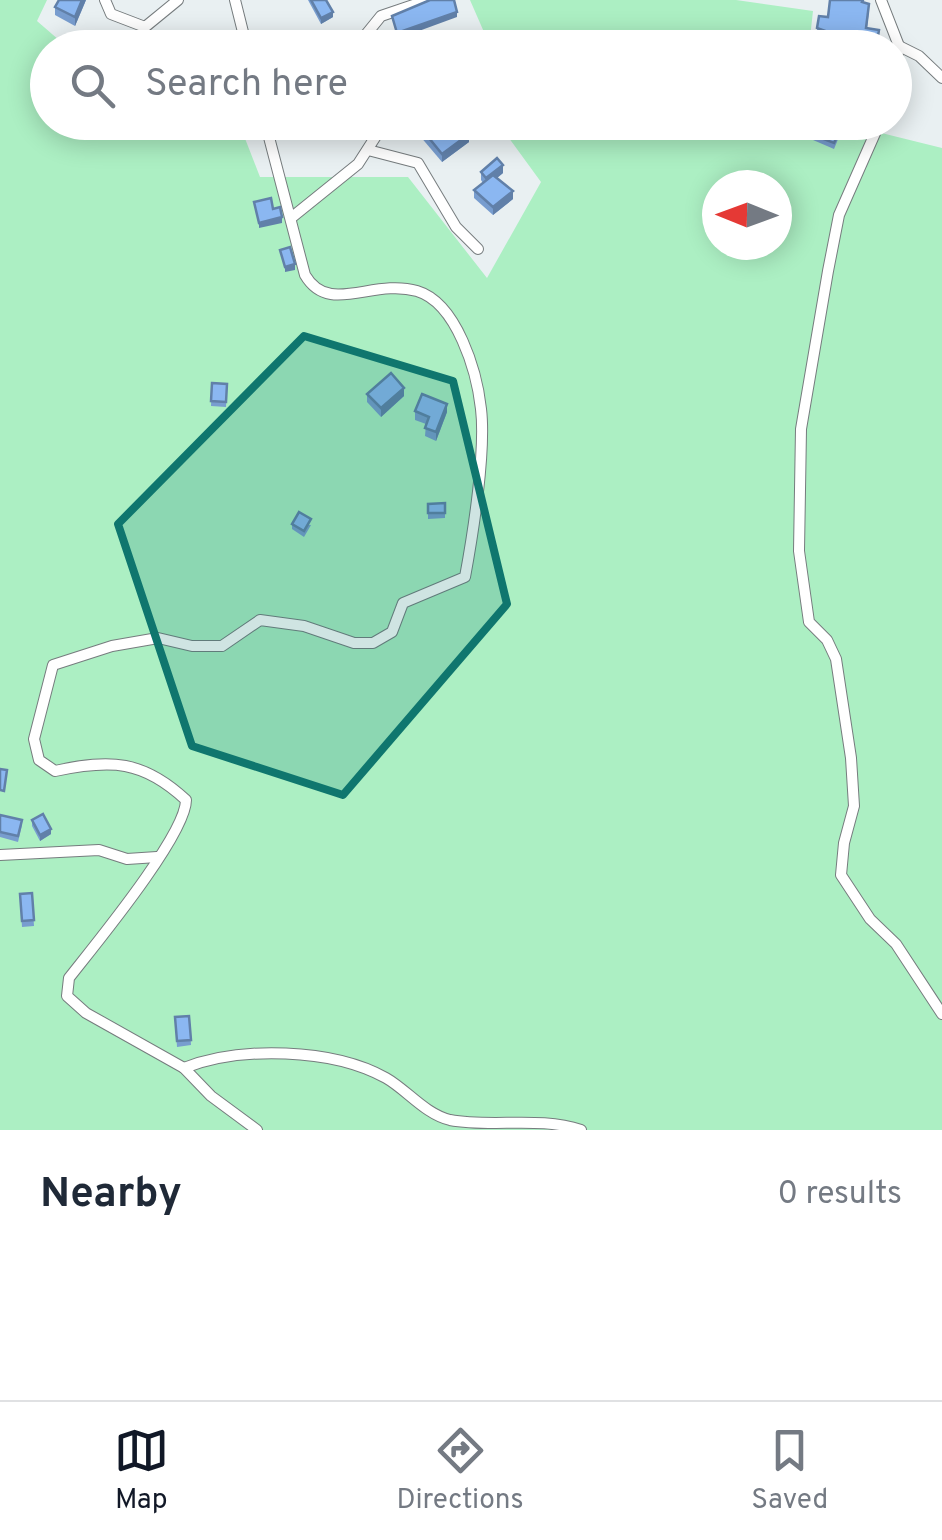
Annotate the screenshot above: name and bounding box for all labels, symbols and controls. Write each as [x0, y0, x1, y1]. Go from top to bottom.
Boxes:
search box [30, 30, 912, 140]
icon: search [65, 58, 120, 113]
text: Search here [145, 61, 348, 110]
north arrow [702, 170, 792, 260]
text: Nearby [40, 1169, 182, 1222]
text: 0 results [777, 1175, 902, 1215]
tab: Map [114, 1423, 169, 1519]
tab: Directions [396, 1423, 524, 1519]
tab: Saved [751, 1423, 828, 1519]

